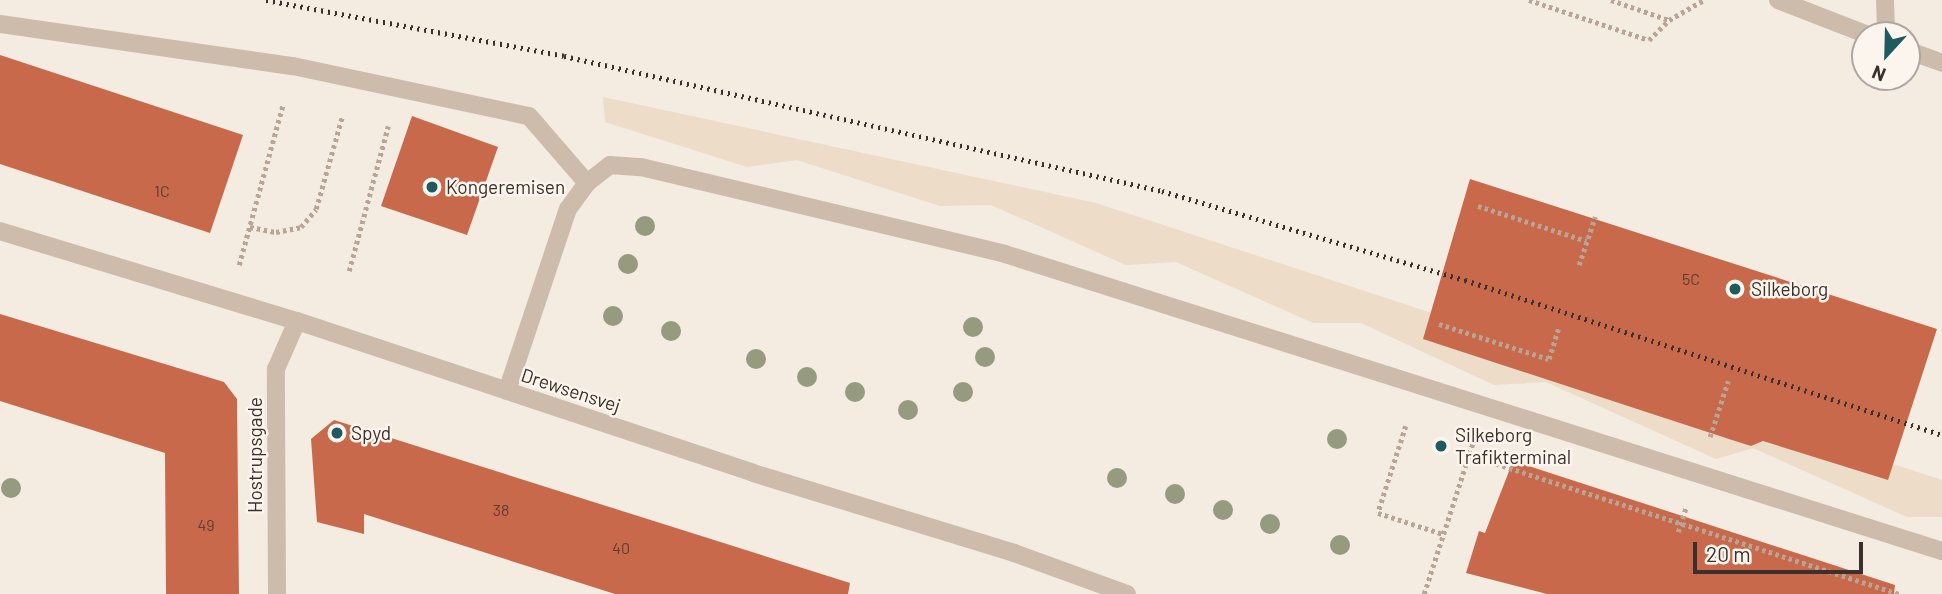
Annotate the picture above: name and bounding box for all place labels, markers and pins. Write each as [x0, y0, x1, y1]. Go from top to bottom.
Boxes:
place label: Kongeremisen [446, 176, 565, 198]
marker: Kongeremisen [424, 179, 440, 195]
place label: Silkeborg [1751, 278, 1828, 300]
marker: Silkeborg [1725, 279, 1745, 299]
place label: Spyd [351, 422, 391, 444]
place label: Silkeborg Trafikterminal [1455, 424, 1571, 468]
marker: Spyd [329, 425, 345, 441]
marker: Silkeborg Trafikterminal [1433, 438, 1449, 454]

